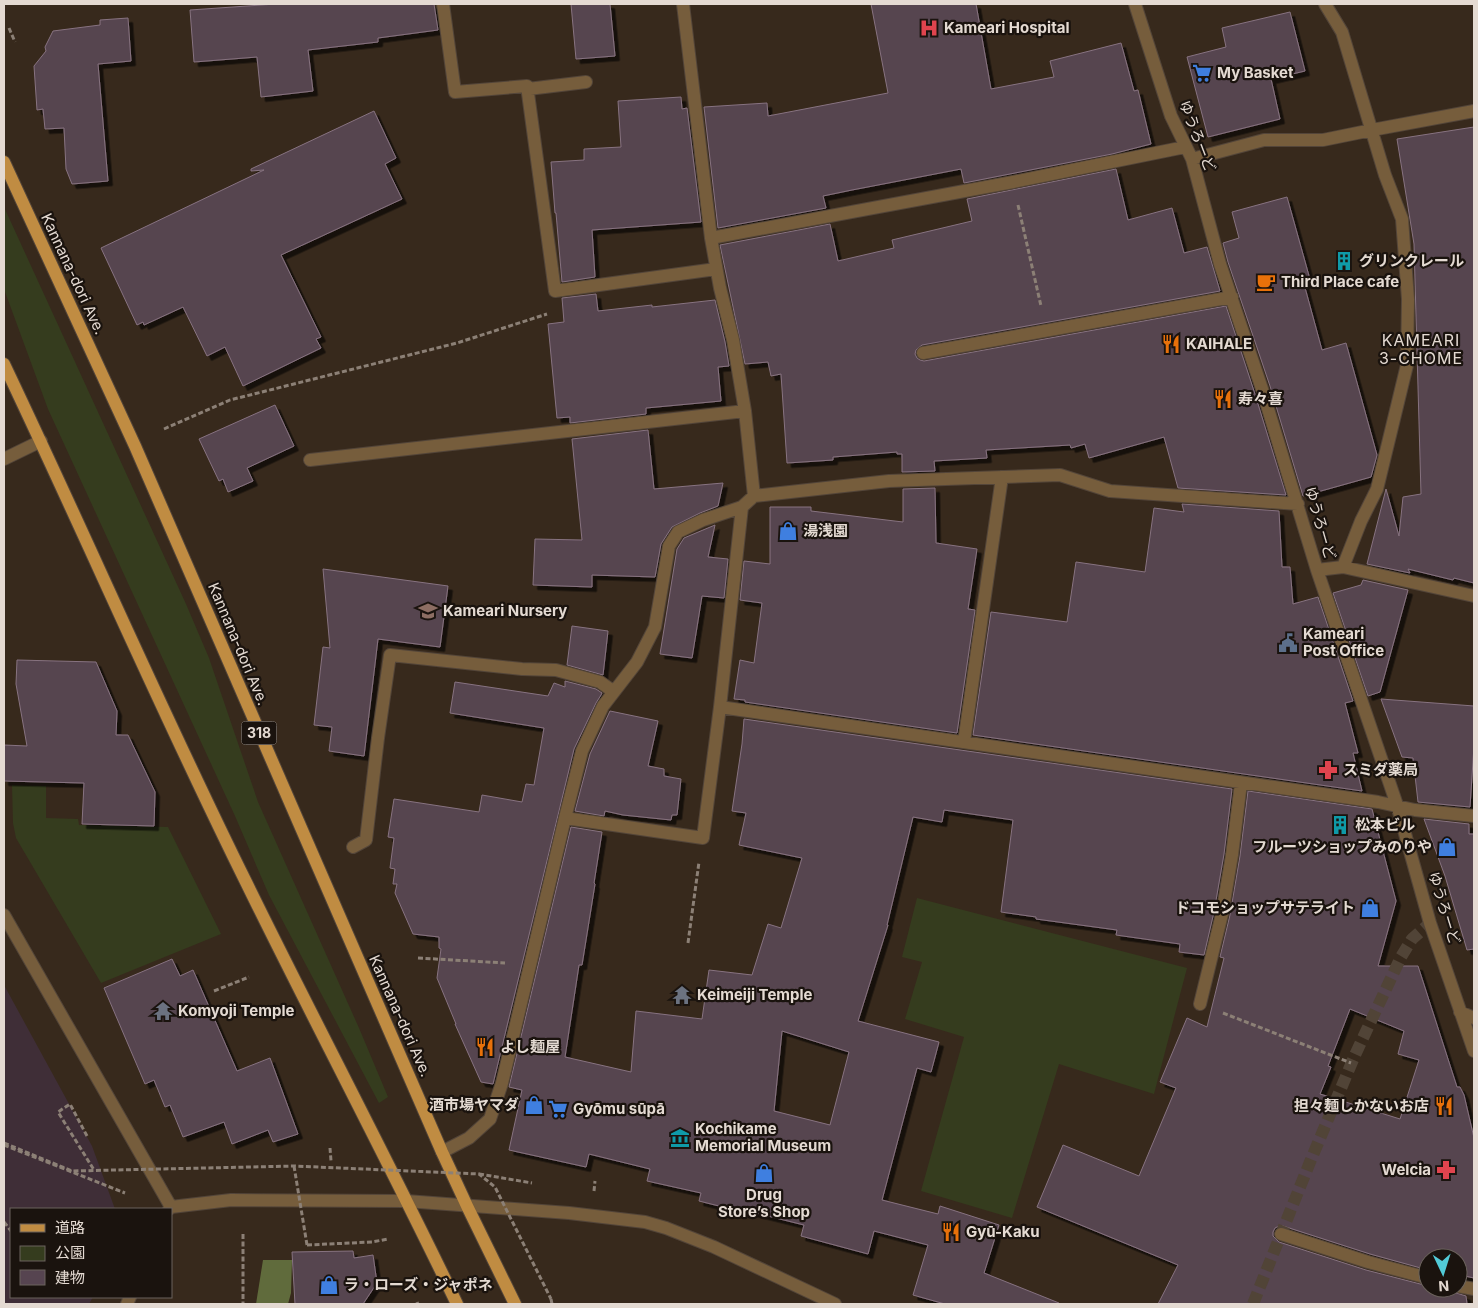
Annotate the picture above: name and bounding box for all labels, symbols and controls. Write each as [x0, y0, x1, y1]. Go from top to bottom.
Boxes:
hospital icon: Kameari Hospital [918, 17, 940, 39]
place label: Kameari Hospital [944, 18, 1069, 37]
supermarket icon: My Basket [1191, 62, 1213, 84]
place label: My Basket [1217, 63, 1294, 82]
street label: ゆうろーど [1175, 97, 1220, 174]
street label: Kannana-dori Ave. [37, 210, 110, 337]
building icon: グリンクレール [1333, 250, 1355, 272]
place label: グリンクレール [1359, 251, 1464, 270]
cafe icon: Third Place cafe [1255, 271, 1277, 293]
place label: Third Place cafe [1281, 272, 1399, 291]
district label: KAMEARI 3-CHOME [1379, 330, 1463, 368]
restaurant icon: KAIHALE [1160, 333, 1182, 355]
place label: KAIHALE [1186, 334, 1252, 353]
restaurant icon: 寿々喜 [1212, 388, 1234, 410]
place label: 寿々喜 [1238, 389, 1283, 408]
street label: ゆうろーど [1301, 484, 1340, 562]
shop icon: 湯浅園 [777, 520, 799, 542]
place label: 湯浅園 [803, 521, 848, 540]
street label: Kannana-dori Ave. [204, 580, 273, 708]
school or university icon: Kameari Nursery [417, 600, 439, 622]
place label: Kameari Nursery [443, 601, 567, 620]
place label: Kameari Post Office [1303, 624, 1384, 660]
public building icon: Kameari Post Office [1277, 632, 1299, 654]
road number: 318 [242, 721, 276, 744]
pharmacy icon: スミダ薬局 [1317, 759, 1339, 781]
place label: スミダ薬局 [1343, 760, 1418, 779]
building icon: 松本ビル [1329, 814, 1351, 836]
place label: 松本ビル [1355, 815, 1415, 834]
shop icon: フルーツショップみのりや [1436, 836, 1458, 858]
place label: フルーツショップみのりや [1252, 837, 1432, 856]
street label: ゆうろーど [1424, 869, 1465, 947]
shop icon: ドコモショップサテライト [1359, 897, 1381, 919]
place label: ドコモショップサテライト [1175, 898, 1355, 917]
street label: Kannana-dori Ave. [365, 952, 436, 1080]
temple icon: Keimeiji Temple [671, 984, 693, 1006]
place label: Keimeiji Temple [697, 985, 813, 1004]
temple icon: Komyoji Temple [152, 1000, 174, 1022]
place label: Komyoji Temple [178, 1001, 294, 1020]
restaurant icon: よし麺屋 [474, 1036, 496, 1058]
place label: よし麺屋 [500, 1037, 560, 1056]
shop icon: 酒市場ヤマダ [523, 1094, 545, 1116]
place label: 酒市場ヤマダ [429, 1095, 519, 1114]
restaurant icon: 担々麺しかないお店 [1433, 1095, 1455, 1117]
place label: 担々麺しかないお店 [1294, 1096, 1429, 1115]
supermarket icon: Gyōmu sūpā [547, 1098, 569, 1120]
place label: Gyōmu sūpā [573, 1099, 665, 1118]
place label: Kochikame Memorial Museum [695, 1119, 831, 1155]
museum icon: Kochikame Memorial Museum [669, 1127, 691, 1149]
pharmacy icon: Welcia [1435, 1159, 1457, 1181]
place label: Welcia [1382, 1160, 1431, 1179]
shop icon: Drug Store’s Shop [753, 1162, 775, 1184]
place label: Drug Store’s Shop [718, 1185, 810, 1221]
legend [10, 1208, 172, 1298]
text: 道路 [55, 1218, 85, 1237]
restaurant icon: Gyū-Kaku [940, 1221, 962, 1243]
place label: Gyū-Kaku [966, 1222, 1040, 1241]
text: 公園 [55, 1243, 85, 1262]
north arrow [1418, 1248, 1468, 1298]
text: 建物 [55, 1268, 85, 1287]
shop icon: ラ・ローズ・ジャポネ [318, 1274, 340, 1296]
place label: ラ・ローズ・ジャポネ [344, 1275, 493, 1294]
text: N [1438, 1278, 1450, 1295]

